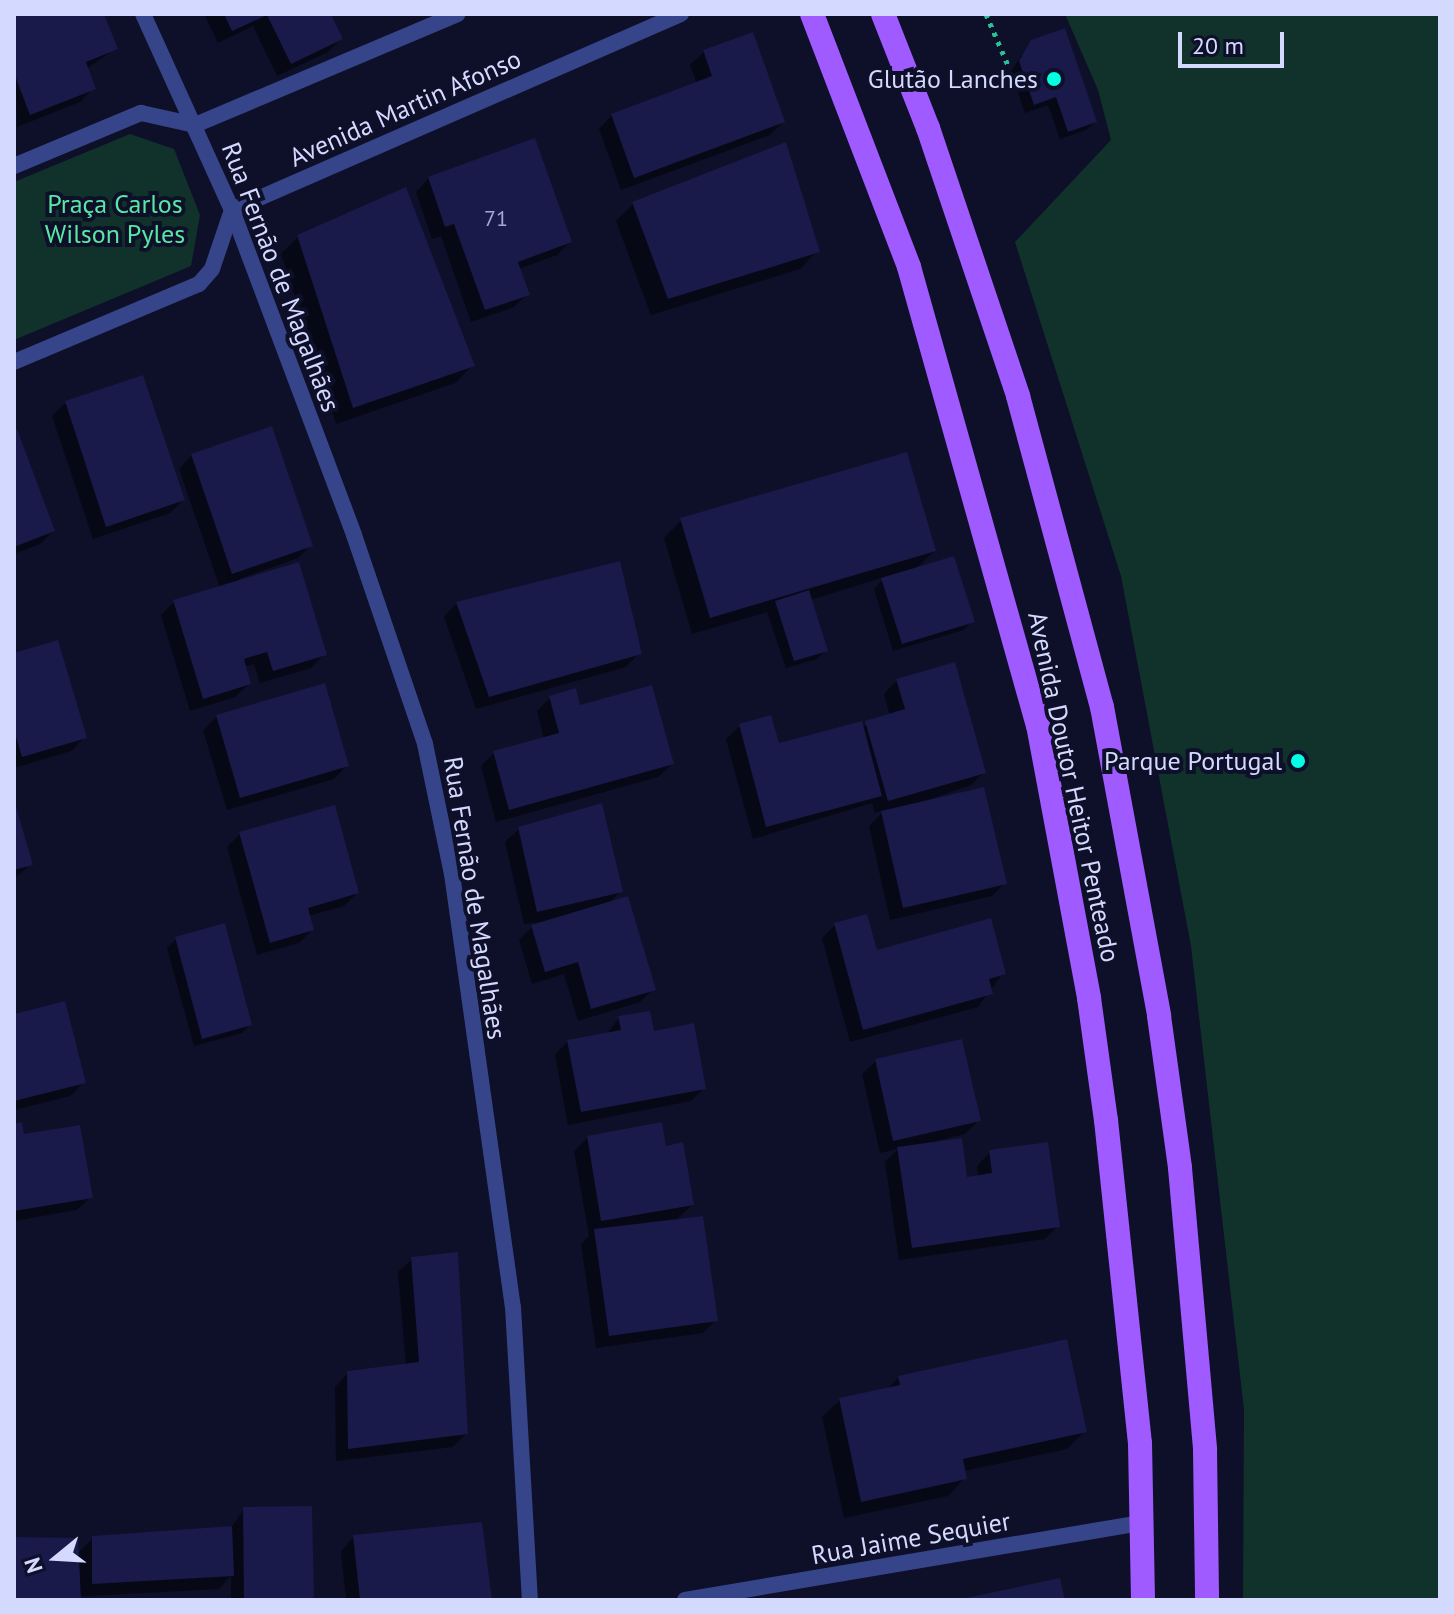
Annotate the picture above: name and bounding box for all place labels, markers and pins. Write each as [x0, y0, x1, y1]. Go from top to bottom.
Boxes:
place label: Glutão Lanches [868, 63, 1038, 95]
marker: Glutão Lanches [1045, 70, 1063, 88]
place label: Parque Portugal [1104, 745, 1282, 777]
marker: Parque Portugal [1289, 752, 1307, 770]

